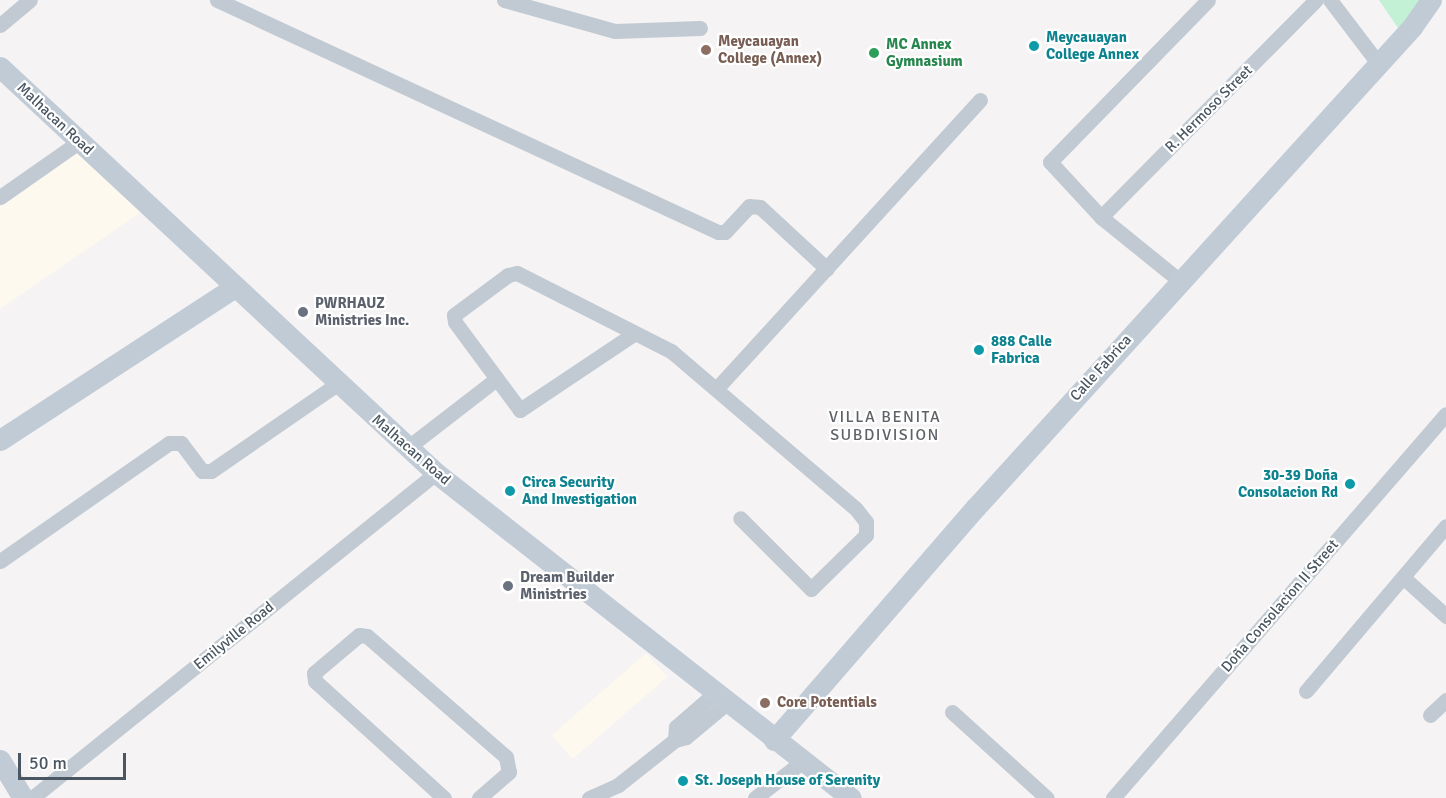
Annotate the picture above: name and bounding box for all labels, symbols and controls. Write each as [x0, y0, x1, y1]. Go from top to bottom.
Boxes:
place label: Meycauayan College Annex [1046, 28, 1139, 63]
place label: Meycauayan College (Annex) [718, 32, 822, 67]
place label: MC Annex Gymnasium [886, 35, 963, 70]
marker: Meycauayan College Annex [1027, 39, 1041, 53]
marker: Meycauayan College (Annex) [699, 43, 713, 57]
marker: MC Annex Gymnasium [867, 46, 881, 60]
street label: R. Hermoso Street [1162, 62, 1256, 156]
street label: Malhacan Road [13, 79, 97, 159]
place label: PWRHAUZ Ministries Inc. [315, 294, 409, 329]
marker: PWRHAUZ Ministries Inc. [296, 305, 310, 319]
street label: Calle Fabrica [1066, 331, 1136, 405]
place label: 888 Calle Fabrica [991, 332, 1052, 367]
marker: 888 Calle Fabrica [972, 343, 986, 357]
district label: VILLA BENITA SUBDIVISION [829, 407, 941, 445]
street label: Malhacan Road [368, 411, 454, 489]
place label: 30-39 Doña Consolacion Rd [1238, 466, 1338, 501]
place label: Circa Security And Investigation [522, 473, 637, 508]
marker: 30-39 Doña Consolacion Rd [1343, 477, 1357, 491]
marker: Circa Security And Investigation [503, 484, 517, 498]
street label: Doña Consolacion II Street [1218, 536, 1342, 676]
place label: Dream Builder Ministries [520, 568, 614, 603]
marker: Dream Builder Ministries [501, 579, 515, 593]
street label: Emilyville Road [190, 598, 278, 674]
place label: Core Potentials [777, 694, 877, 712]
marker: Core Potentials [758, 696, 772, 710]
scale bar [21, 741, 129, 779]
text: 50 m [29, 752, 67, 774]
place label: St. Joseph House of Serenity [695, 772, 880, 790]
marker: St. Joseph House of Serenity [676, 774, 690, 788]

